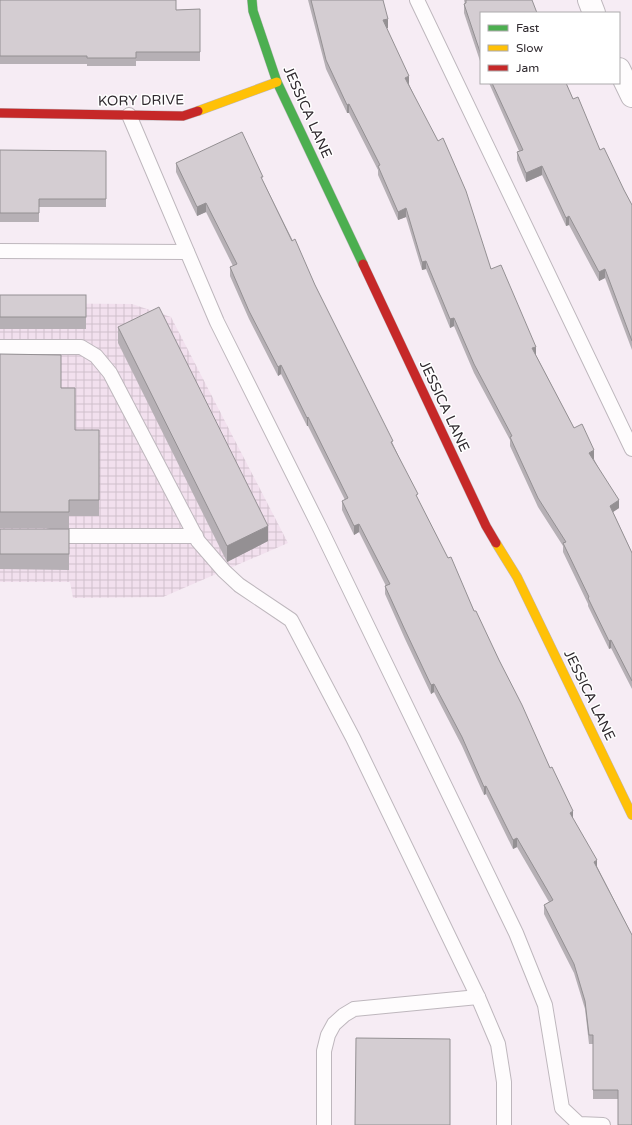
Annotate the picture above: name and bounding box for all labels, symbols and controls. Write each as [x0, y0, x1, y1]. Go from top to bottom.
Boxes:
legend [480, 12, 620, 84]
text: Fast [516, 21, 540, 35]
text: Slow [516, 41, 543, 55]
text: Jam [516, 61, 539, 75]
street label: JESSICA LANE [280, 64, 335, 161]
street label: KORY DRIVE [98, 91, 184, 110]
street label: JESSICA LANE [416, 358, 473, 455]
street label: JESSICA LANE [560, 647, 619, 743]

